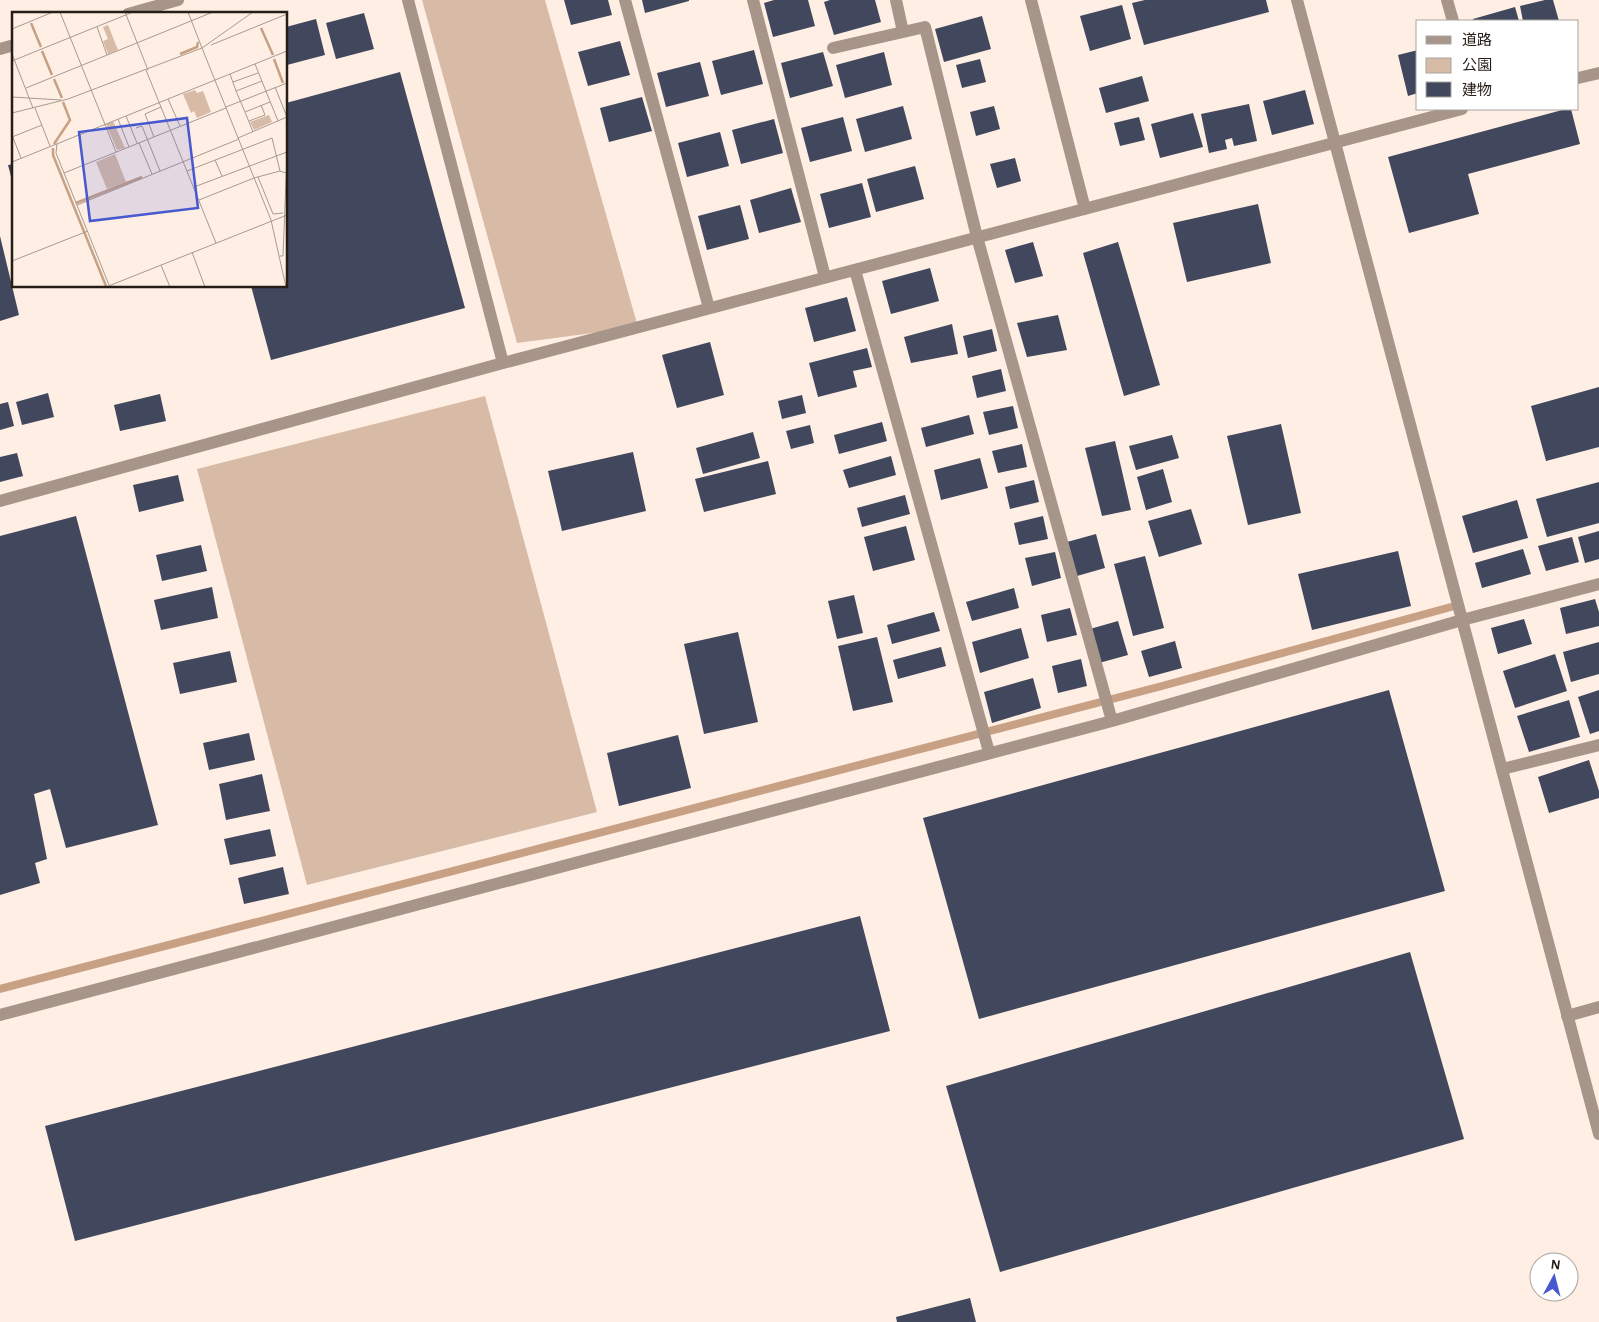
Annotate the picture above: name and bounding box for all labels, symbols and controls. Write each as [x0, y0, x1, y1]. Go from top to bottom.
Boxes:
inset map [12, 12, 288, 288]
legend [1416, 20, 1579, 110]
text: 道路 [1462, 32, 1492, 48]
text: 公園 [1462, 57, 1492, 73]
text: 建物 [1462, 82, 1492, 98]
north arrow [1529, 1252, 1579, 1302]
text: N [1550, 1258, 1561, 1273]

